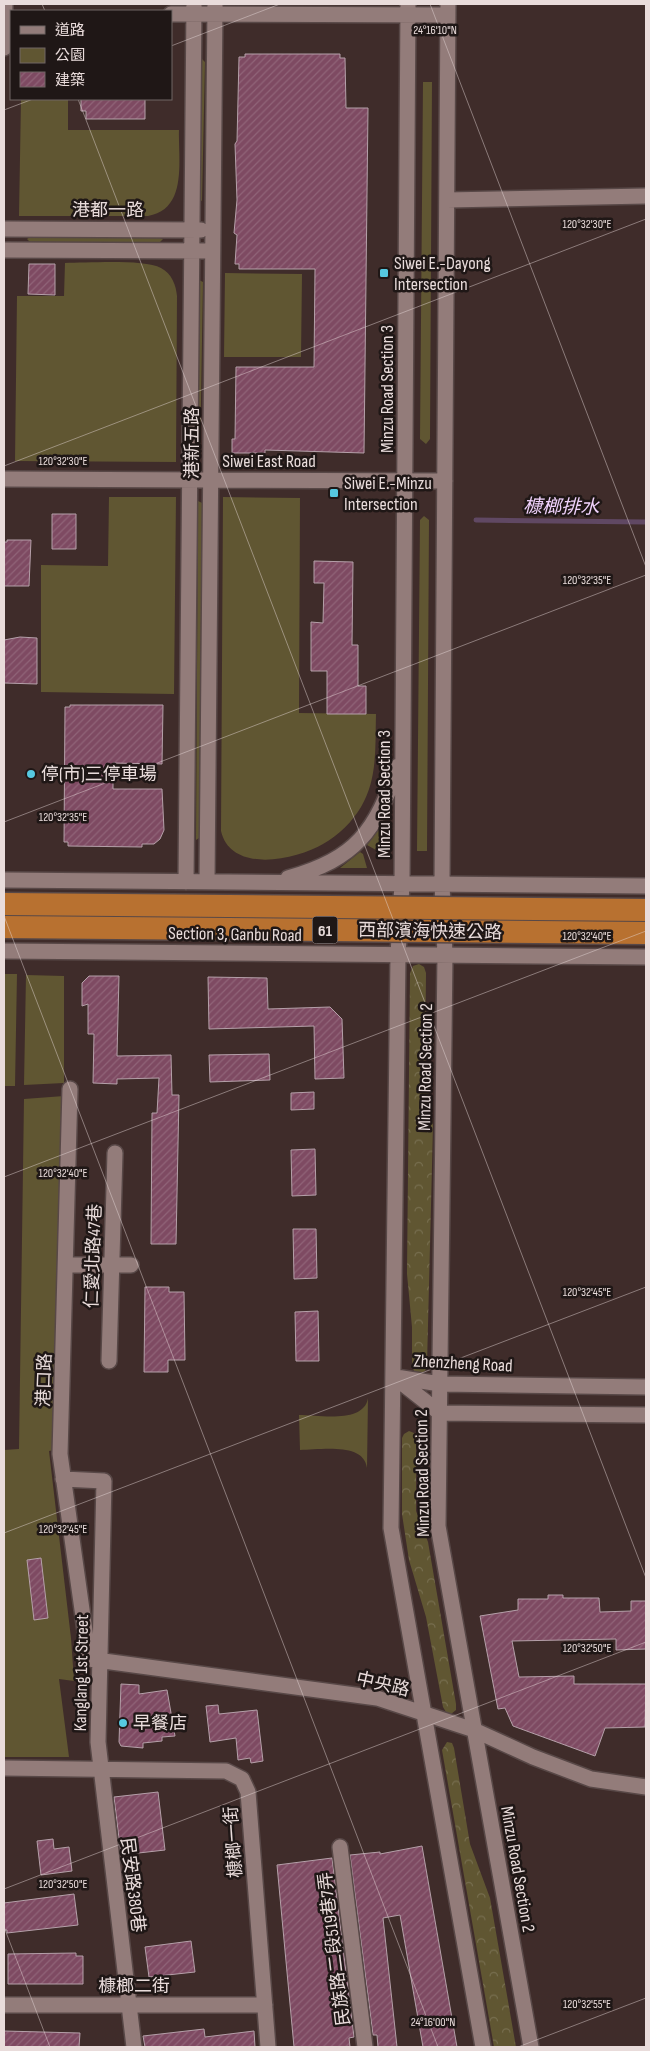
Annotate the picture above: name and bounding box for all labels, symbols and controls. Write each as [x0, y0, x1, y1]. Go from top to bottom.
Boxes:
legend [10, 10, 172, 100]
text: 道路 [55, 21, 85, 40]
text: 24°16'10"N [413, 23, 457, 38]
text: 公園 [55, 46, 85, 65]
text: 建築 [55, 71, 85, 90]
street label: 港都一路 [72, 200, 144, 221]
text: 120°32'30"E [563, 217, 612, 232]
place label: Siwei E.-Dayong Intersection [394, 253, 491, 295]
marker: Siwei E.-Dayong Intersection [378, 267, 390, 279]
street label: Minzu Road Section 3 [377, 325, 398, 453]
street label: 港新五路 [182, 407, 203, 479]
street label: Siwei East Road [222, 451, 316, 472]
text: 120°32'30"E [39, 454, 88, 469]
place label: Siwei E.-Minzu Intersection [344, 473, 432, 515]
marker: Siwei E.-Minzu Intersection [328, 487, 340, 499]
water label: 槺榔排水 [523, 495, 600, 520]
text: 120°32'35"E [563, 573, 611, 588]
street label: Minzu Road Section 3 [374, 730, 395, 858]
place label: 停(市)三停車場 [41, 764, 157, 785]
marker: 停(市)三停車場 [25, 768, 37, 780]
text: 120°32'35"E [39, 810, 87, 825]
road number: 61 [312, 916, 338, 944]
street label: 西部濱海快速公路 [358, 920, 502, 943]
street label: Section 3, Ganbu Road [168, 923, 302, 946]
text: 120°32'40"E [563, 929, 611, 944]
street label: Minzu Road Section 2 [414, 1003, 437, 1131]
text: 120°32'40"E [39, 1166, 87, 1181]
street label: 仁愛北路47巷 [81, 1203, 106, 1309]
text: 120°32'45"E [563, 1285, 611, 1300]
street label: Zhenzheng Road [413, 1350, 513, 1377]
street label: 港口路 [33, 1353, 56, 1407]
street label: Minzu Road Section 2 [411, 1409, 434, 1537]
text: 120°32'45"E [39, 1522, 87, 1537]
street label: Kanglang 1st Street [70, 1614, 93, 1732]
text: 120°32'50"E [563, 1641, 611, 1656]
street label: 中央路 [354, 1668, 412, 1701]
place label: 早餐店 [133, 1713, 187, 1734]
marker: 早餐店 [117, 1717, 129, 1729]
street label: Minzu Road Section 2 [496, 1804, 539, 1934]
street label: 槺榔一街 [221, 1805, 246, 1879]
street label: 民安路380巷 [116, 1836, 149, 1934]
street label: 民族路二段519巷7弄 [315, 1871, 354, 2027]
text: 120°32'50"E [39, 1877, 87, 1892]
street label: 槺榔二街 [98, 1976, 170, 1997]
text: 120°32'55"E [563, 1997, 611, 2012]
text: 24°16'00"N [411, 2015, 455, 2030]

